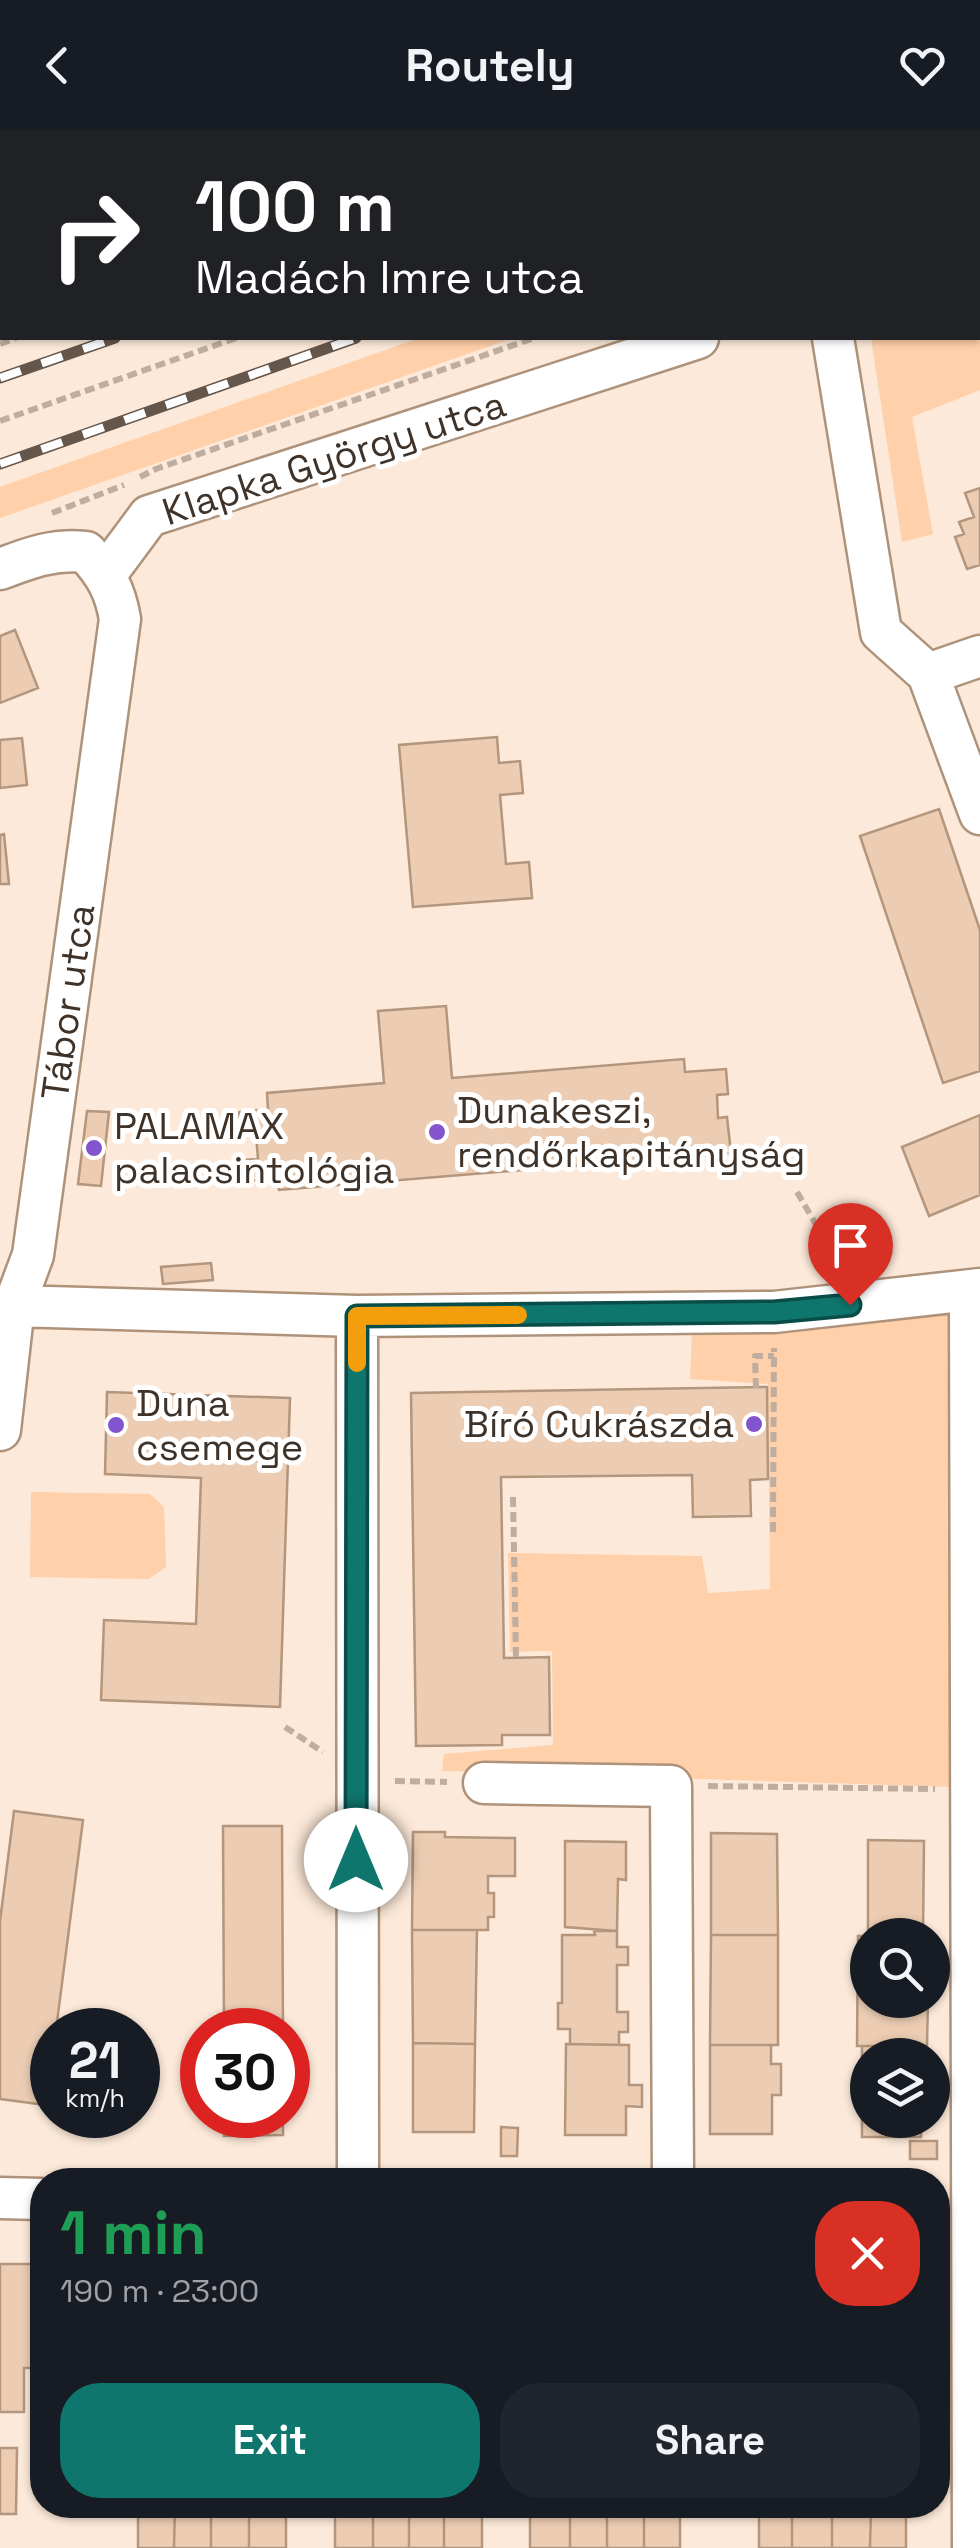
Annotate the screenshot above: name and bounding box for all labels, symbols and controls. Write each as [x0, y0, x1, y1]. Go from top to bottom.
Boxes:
text: Routely [405, 37, 575, 94]
icon: back [30, 38, 85, 93]
icon: heart [895, 38, 950, 93]
text: 100 m [195, 162, 395, 251]
icon: right [30, 170, 160, 300]
text: Madách Imre utca [195, 249, 584, 306]
street label: Klapka György utca [156, 380, 512, 536]
street label: Tábor utca [30, 901, 106, 1103]
place label: Dunakeszi, rendőrkapitányság [457, 1086, 805, 1178]
place label: PALAMAX palacsintológia [114, 1102, 394, 1194]
marker: Dunakeszi, rendőrkapitányság [426, 1121, 448, 1143]
marker: PALAMAX palacsintológia [83, 1137, 105, 1159]
pin [808, 1203, 893, 1306]
icon: arrive [823, 1218, 878, 1273]
place label: Duna csemege [136, 1379, 303, 1471]
place label: Bíró Cukrászda [464, 1400, 734, 1448]
marker: Bíró Cukrászda [743, 1413, 765, 1435]
marker: Duna csemege [105, 1414, 127, 1436]
position arrow [304, 1808, 408, 1912]
map controls [850, 1918, 950, 2138]
button: search [850, 1918, 950, 2018]
speed limit sign: 30 [180, 2008, 310, 2138]
text: 21 [69, 2029, 121, 2093]
button: layers [850, 2038, 950, 2138]
text: km/h [65, 2082, 125, 2114]
text: 1 min [60, 2195, 207, 2272]
button: close [815, 2201, 920, 2306]
text: 190 m · 23:00 [60, 2271, 259, 2311]
button: Exit [60, 2383, 480, 2498]
button: Share [500, 2383, 920, 2498]

